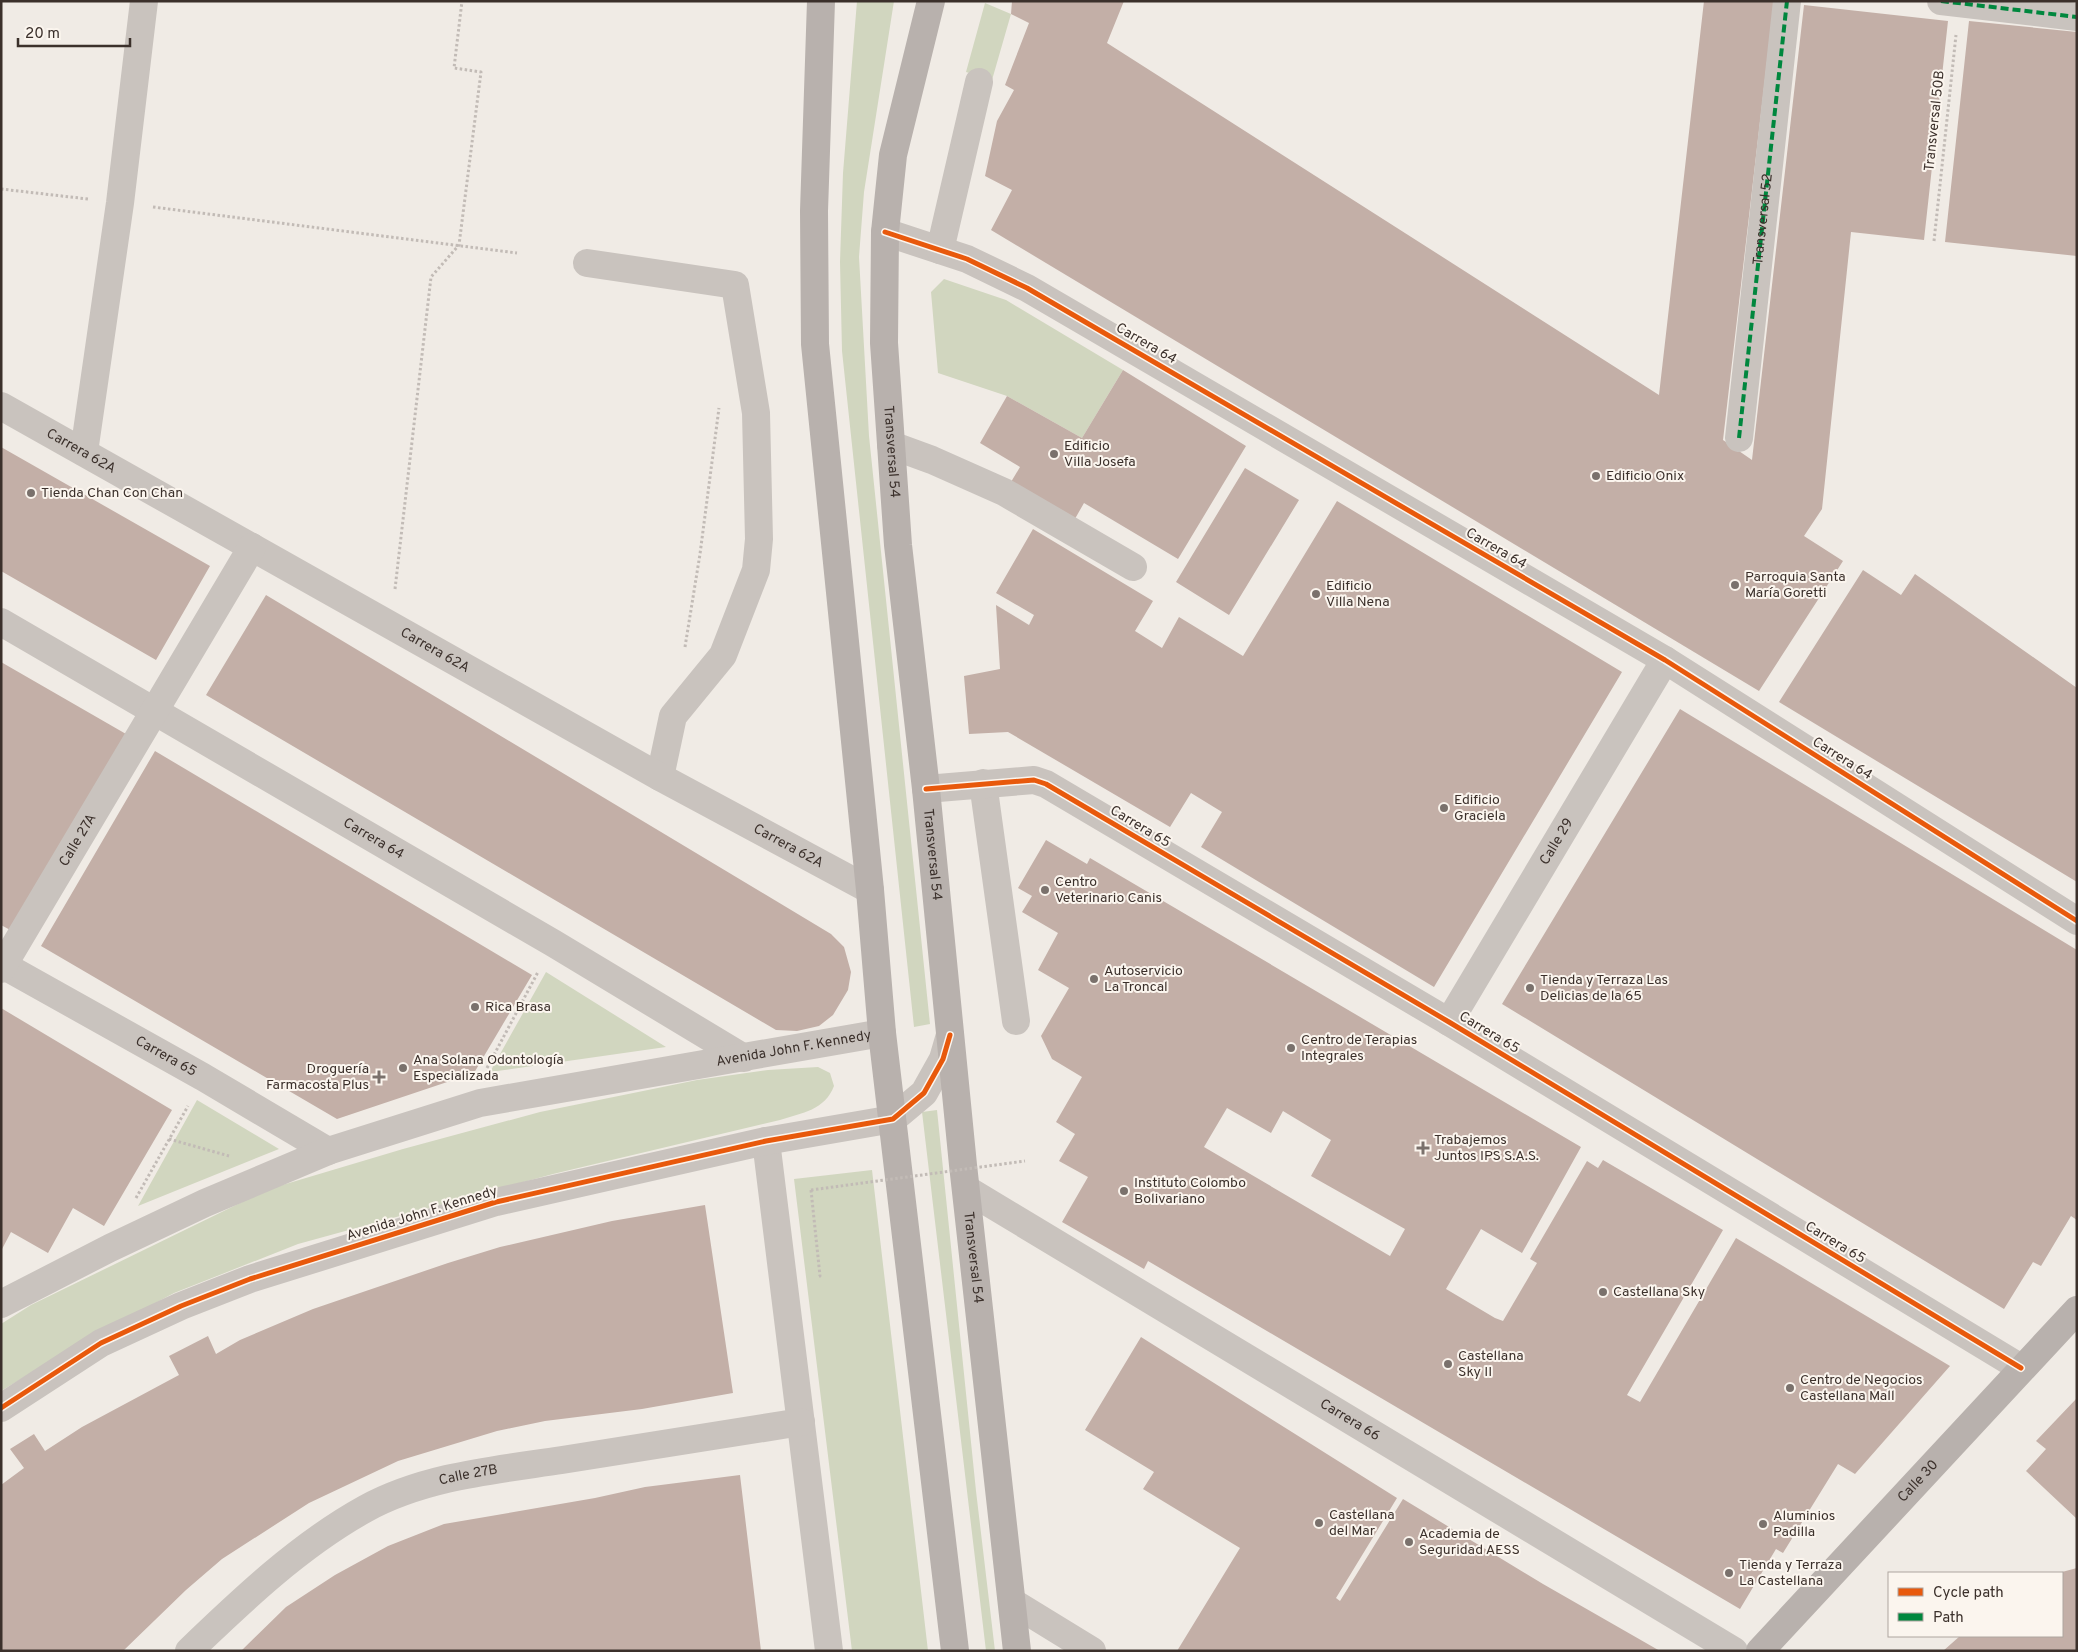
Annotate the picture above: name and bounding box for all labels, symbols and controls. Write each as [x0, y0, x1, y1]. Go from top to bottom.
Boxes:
scale bar [18, 15, 130, 47]
text: 20 m [25, 25, 60, 44]
street label: Transversal 50B [1921, 70, 1949, 172]
street label: Transversal 52 [1750, 173, 1776, 266]
street label: Carrera 64 [1112, 320, 1180, 368]
street label: Transversal 54 [880, 405, 903, 498]
street label: Carrera 62A [43, 425, 119, 477]
place label: Edificio Villa Josefa [1064, 438, 1136, 471]
marker: Edificio Villa Josefa [1048, 448, 1060, 460]
place label: Edificio Onix [1606, 468, 1684, 485]
marker: Edificio Onix [1590, 470, 1602, 482]
place label: Tienda Chan Con Chan [41, 485, 183, 502]
marker: Tienda Chan Con Chan [25, 487, 37, 499]
street label: Carrera 64 [1462, 525, 1530, 573]
place label: Parroquia Santa María Goretti [1745, 569, 1846, 602]
place label: Edificio Villa Nena [1326, 578, 1390, 611]
marker: Parroquia Santa María Goretti [1729, 579, 1741, 591]
marker: Edificio Villa Nena [1310, 588, 1322, 600]
street label: Carrera 62A [397, 624, 473, 677]
street label: Carrera 64 [1809, 734, 1875, 784]
place label: Edificio Graciela [1454, 792, 1506, 825]
street label: Carrera 65 [1107, 802, 1173, 852]
marker: Edificio Graciela [1438, 802, 1450, 814]
street label: Transversal 54 [919, 808, 945, 901]
street label: Calle 27A [55, 811, 100, 869]
street label: Carrera 64 [340, 814, 407, 863]
street label: Calle 29 [1536, 815, 1577, 868]
street label: Carrera 62A [750, 820, 826, 872]
place label: Centro Veterinario Canis [1055, 874, 1162, 907]
marker: Centro Veterinario Canis [1039, 884, 1051, 896]
place label: Autoservicio La Troncal [1104, 963, 1183, 996]
place label: Tienda y Terraza Las Delicias de la 65 [1540, 972, 1668, 1005]
marker: Autoservicio La Troncal [1088, 973, 1100, 985]
marker: Tienda y Terraza Las Delicias de la 65 [1524, 982, 1536, 994]
place label: Rica Brasa [485, 999, 551, 1016]
marker: Rica Brasa [469, 1001, 481, 1013]
street label: Carrera 65 [1456, 1008, 1522, 1058]
street label: Avenida John F. Kennedy [715, 1027, 873, 1070]
street label: Carrera 65 [132, 1032, 200, 1080]
place label: Centro de Terapias Integrales [1301, 1032, 1417, 1065]
marker: Centro de Terapias Integrales [1285, 1042, 1297, 1054]
place label: Ana Solana Odontología Especializada [413, 1052, 564, 1085]
place label: Droguería Farmacosta Plus [266, 1061, 369, 1094]
marker: Ana Solana Odontología Especializada [397, 1062, 409, 1074]
marker: Droguería Farmacosta Plus [373, 1071, 385, 1083]
place label: Trabajemos Juntos IPS S.A.S. [1434, 1132, 1539, 1165]
marker: Trabajemos Juntos IPS S.A.S. [1416, 1141, 1430, 1155]
place label: Instituto Colombo Bolivariano [1134, 1175, 1246, 1208]
street label: Avenida John F. Kennedy [344, 1183, 500, 1245]
marker: Instituto Colombo Bolivariano [1118, 1185, 1130, 1197]
street label: Transversal 54 [960, 1211, 987, 1304]
street label: Carrera 65 [1802, 1218, 1868, 1268]
place label: Castellana Sky [1613, 1284, 1705, 1301]
marker: Castellana Sky [1597, 1286, 1609, 1298]
place label: Castellana Sky II [1458, 1348, 1524, 1381]
marker: Castellana Sky II [1442, 1358, 1454, 1370]
place label: Centro de Negocios Castellana Mall [1800, 1372, 1922, 1405]
marker: Centro de Negocios Castellana Mall [1784, 1382, 1796, 1394]
street label: Carrera 66 [1317, 1395, 1383, 1445]
street label: Calle 30 [1894, 1456, 1942, 1506]
street label: Calle 27B [437, 1461, 499, 1489]
place label: Castellana del Mar [1329, 1507, 1395, 1540]
place label: Aluminios Padilla [1773, 1508, 1835, 1541]
marker: Castellana del Mar [1313, 1517, 1325, 1529]
marker: Aluminios Padilla [1757, 1518, 1769, 1530]
place label: Academia de Seguridad AESS [1419, 1526, 1520, 1559]
marker: Academia de Seguridad AESS [1403, 1536, 1415, 1548]
place label: Tienda y Terraza La Castellana [1739, 1557, 1842, 1590]
marker: Tienda y Terraza La Castellana [1723, 1567, 1735, 1579]
legend [1888, 1572, 2063, 1637]
text: Cycle path [1933, 1584, 2004, 1603]
text: Path [1933, 1609, 1964, 1628]

